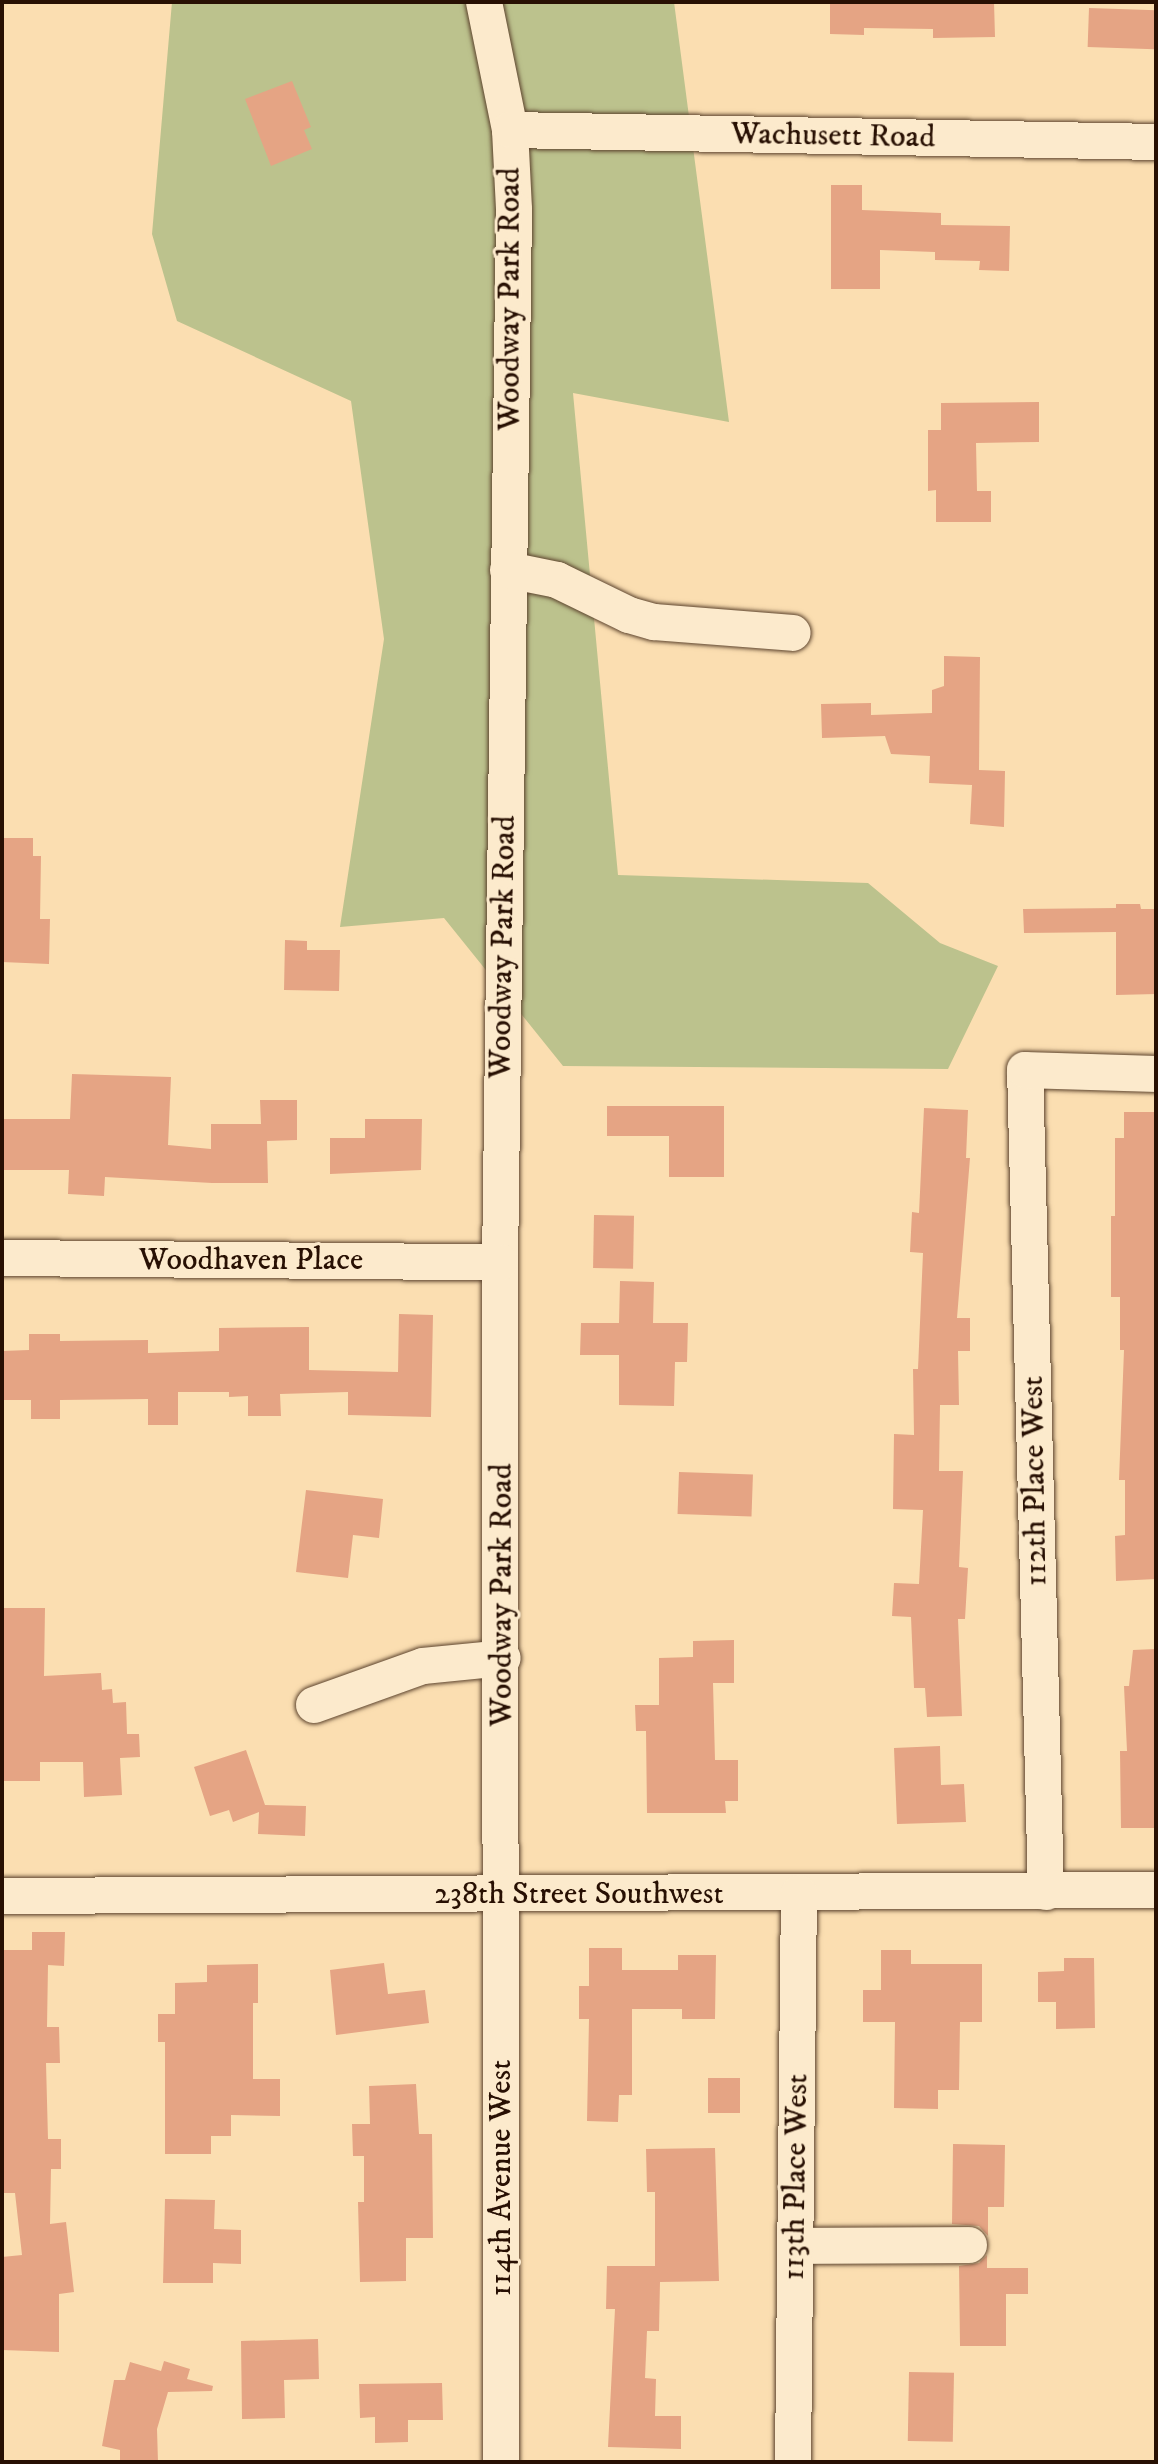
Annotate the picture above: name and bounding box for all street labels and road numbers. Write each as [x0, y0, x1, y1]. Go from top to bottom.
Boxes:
street label: Wachusett Road [730, 115, 936, 157]
street label: Woodway Park Road [491, 167, 529, 431]
street label: Woodway Park Road [482, 815, 524, 1079]
street label: Woodhaven Place [139, 1241, 363, 1279]
street label: 112th Place West [1014, 1375, 1056, 1587]
street label: Woodway Park Road [483, 1463, 521, 1727]
street label: 238th Street Southwest [434, 1875, 724, 1913]
street label: 114th Avenue West [482, 2060, 520, 2296]
street label: 113th Place West [775, 2073, 817, 2281]

